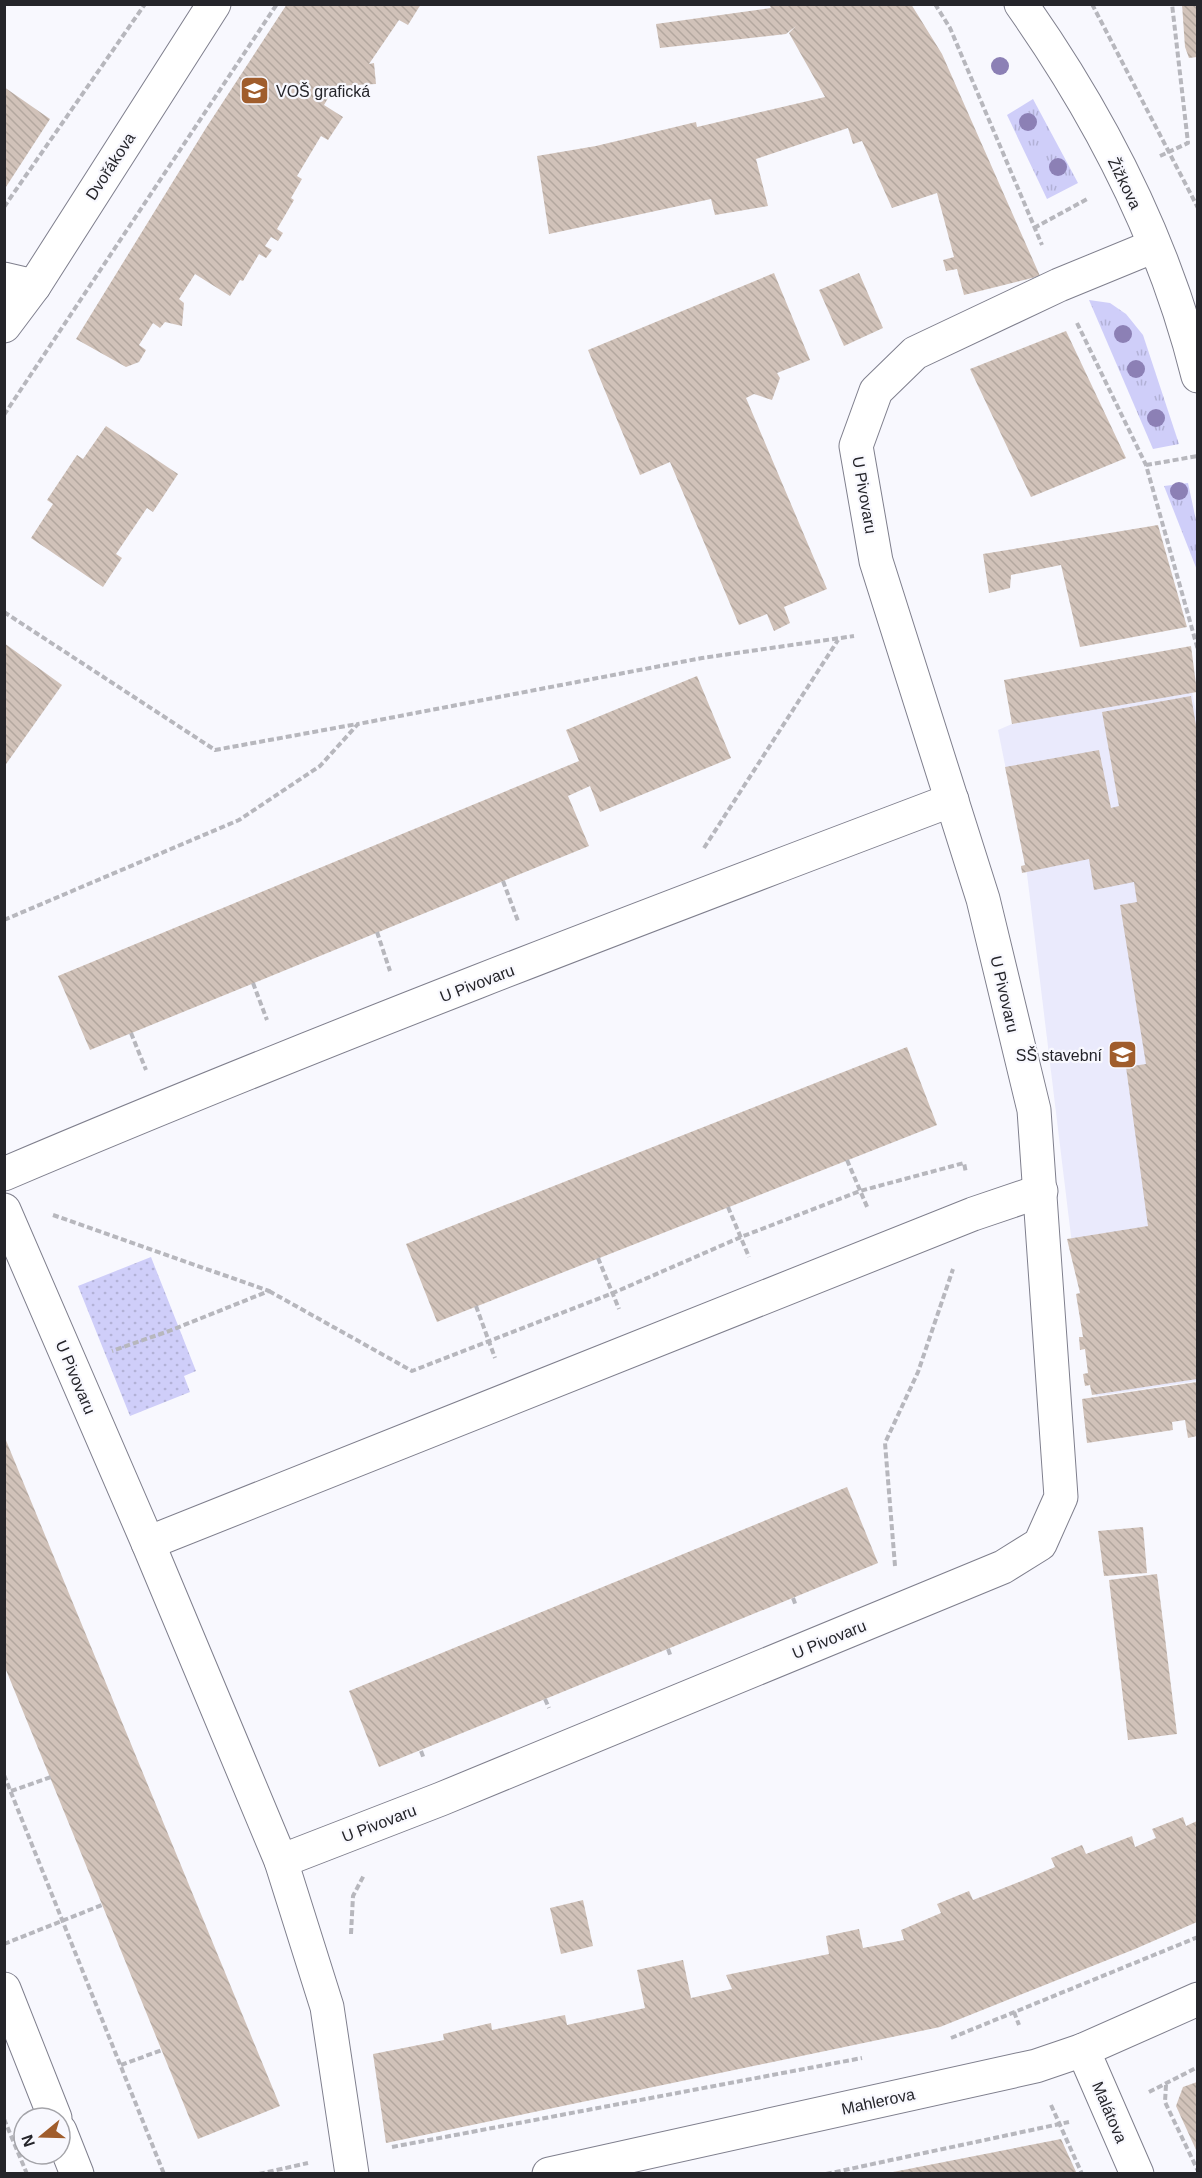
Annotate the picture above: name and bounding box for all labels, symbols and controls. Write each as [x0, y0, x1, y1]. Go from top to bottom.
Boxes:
school or university icon: VOŠ grafická [239, 75, 271, 107]
place label: VOŠ grafická [276, 82, 370, 100]
street label: Dvořákova [82, 129, 138, 203]
street label: Žižkova [1105, 154, 1145, 212]
street label: U Pivovaru [849, 455, 880, 535]
street label: U Pivovaru [987, 954, 1022, 1034]
street label: U Pivovaru [438, 962, 517, 1005]
school or university icon: SŠ stavební [1107, 1039, 1139, 1071]
place label: SŠ stavební [1016, 1046, 1103, 1064]
street label: U Pivovaru [52, 1338, 99, 1417]
street label: U Pivovaru [790, 1617, 869, 1662]
street label: U Pivovaru [340, 1802, 419, 1845]
street label: Malátova [1089, 2079, 1130, 2145]
street label: Mahlerova [840, 2085, 917, 2118]
north arrow [12, 2106, 72, 2166]
text: N [18, 2132, 38, 2149]

